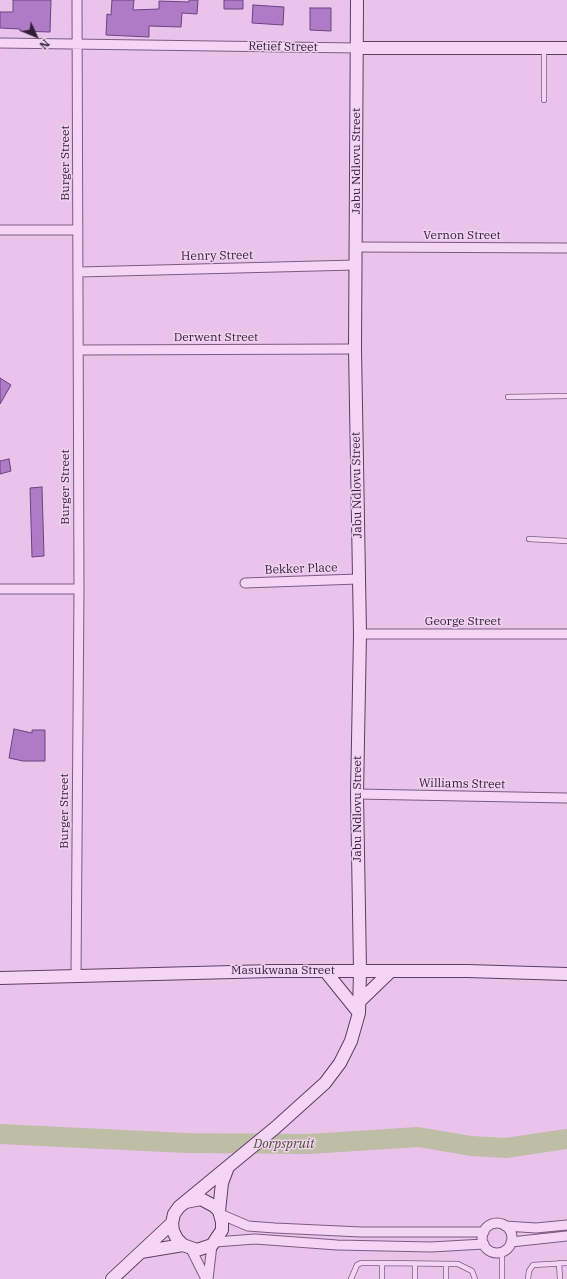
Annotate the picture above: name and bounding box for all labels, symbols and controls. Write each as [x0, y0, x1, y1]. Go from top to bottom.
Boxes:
north arrow [16, 16, 56, 56]
text: N [37, 36, 53, 52]
street label: Retief Street [248, 39, 318, 55]
street label: Jabu Ndlovu Street [350, 108, 364, 214]
street label: Burger Street [59, 125, 73, 201]
street label: Vernon Street [423, 229, 501, 243]
street label: Henry Street [181, 248, 253, 264]
street label: Derwent Street [174, 331, 258, 345]
street label: Jabu Ndlovu Street [349, 432, 365, 538]
street label: Burger Street [59, 449, 73, 525]
street label: Bekker Place [264, 561, 338, 577]
street label: George Street [425, 615, 501, 629]
street label: Jabu Ndlovu Street [351, 756, 365, 862]
street label: Burger Street [58, 773, 72, 849]
street label: Williams Street [419, 776, 505, 792]
street label: Masukwana Street [231, 964, 335, 978]
water label: Dorpspruit [254, 1136, 314, 1152]

